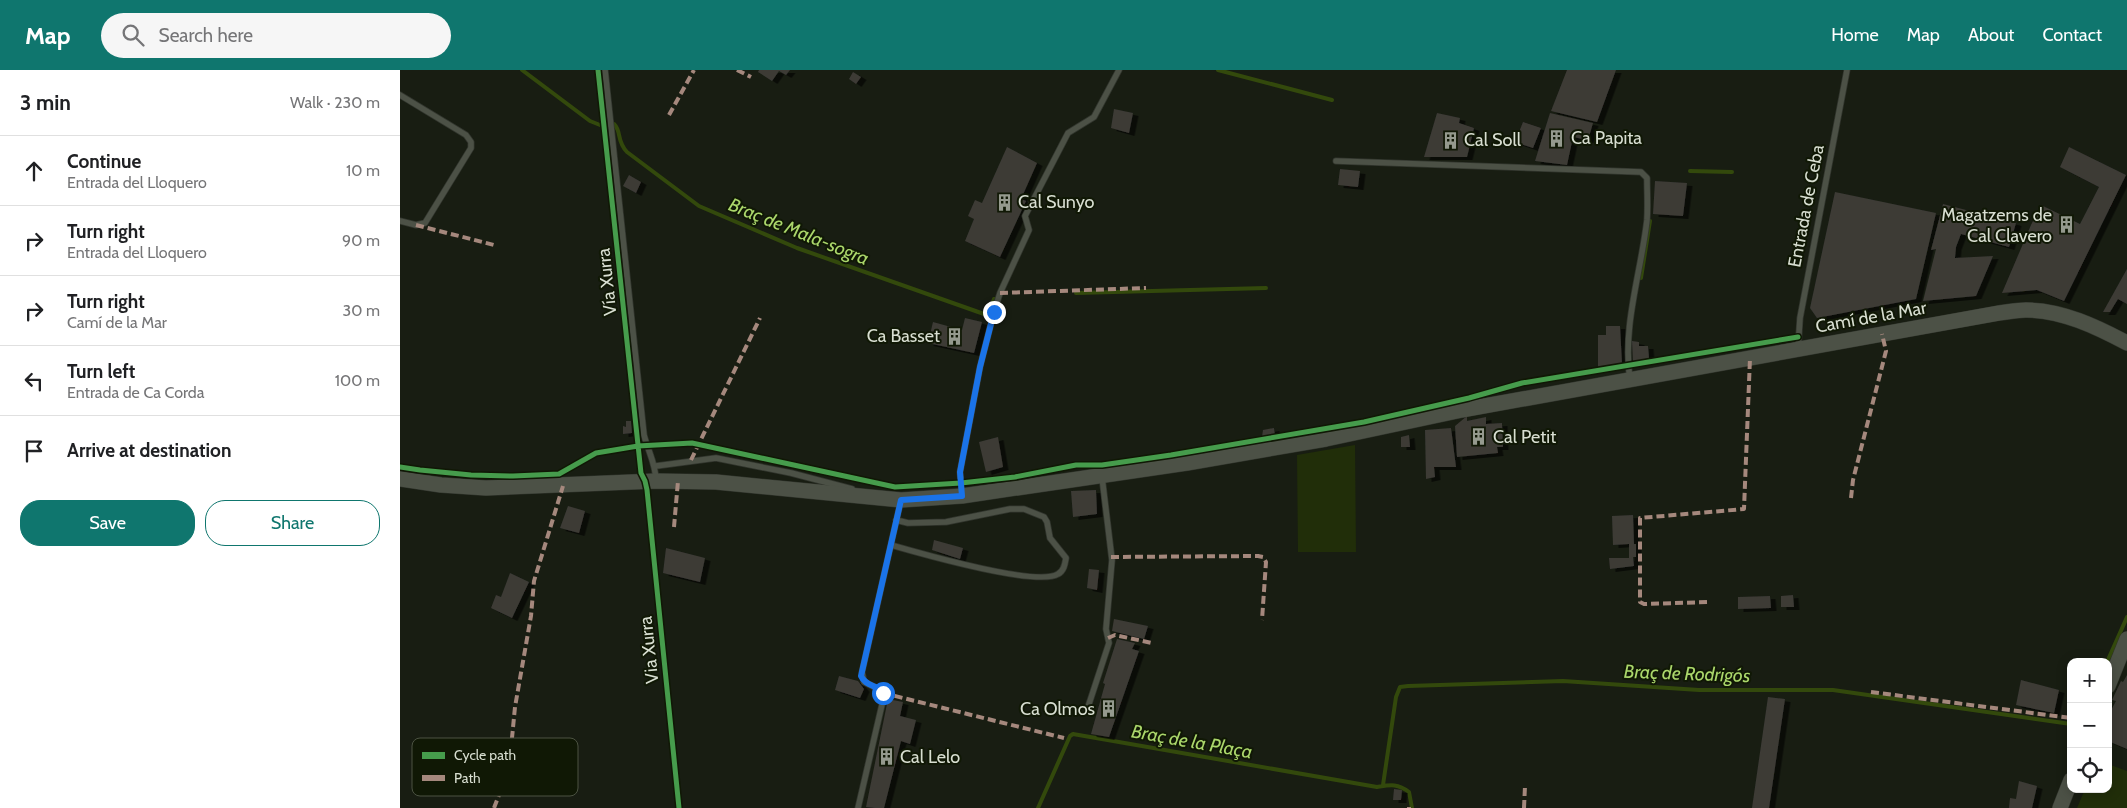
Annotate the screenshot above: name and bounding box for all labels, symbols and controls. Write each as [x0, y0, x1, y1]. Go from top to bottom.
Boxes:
search box [101, 13, 451, 58]
text: Map [25, 21, 71, 50]
icon: search [119, 21, 147, 49]
text: Search here [159, 24, 253, 47]
text: Home [1831, 24, 1879, 46]
text: Map [1907, 24, 1940, 46]
text: About [1968, 24, 2014, 46]
text: Contact [2042, 24, 2102, 46]
text: 3 min [20, 90, 71, 115]
text: Walk · 230 m [290, 93, 380, 112]
place label: Ca Papita [1571, 127, 1642, 149]
building icon: Ca Papita [1547, 128, 1567, 148]
place label: Cal Soll [1464, 129, 1522, 151]
building icon: Cal Soll [1440, 130, 1460, 150]
street label: Entrada de Ceba [1783, 142, 1829, 269]
text: Continue [67, 150, 141, 173]
icon: ahead [20, 157, 48, 185]
text: 10 m [346, 161, 380, 180]
text: Entrada del Lloquero [67, 173, 207, 192]
place label: Cal Sunyo [1018, 191, 1095, 213]
building icon: Cal Sunyo [994, 192, 1014, 212]
water label: Braç de Mala-sogra [725, 193, 872, 270]
place label: Magatzems de Cal Clavero [1941, 204, 2052, 247]
building icon: Magatzems de Cal Clavero [2056, 215, 2076, 235]
text: Turn right [67, 220, 145, 243]
icon: right [20, 227, 48, 255]
text: 90 m [342, 231, 380, 250]
text: Entrada del Lloquero [67, 243, 207, 262]
street label: Vía Xurra [592, 247, 621, 317]
text: Turn right [67, 290, 145, 313]
street label: Camí de la Mar [1814, 296, 1929, 338]
icon: right [20, 297, 48, 325]
text: 30 m [343, 301, 380, 320]
route end [983, 301, 1006, 324]
text: Camí de la Mar [67, 313, 167, 332]
place label: Ca Basset [867, 325, 940, 347]
building icon: Ca Basset [944, 326, 964, 346]
text: Turn left [67, 360, 135, 383]
icon: left [20, 367, 48, 395]
text: 100 m [335, 371, 380, 390]
text: Entrada de Ca Corda [67, 383, 204, 402]
place label: Cal Petit [1493, 426, 1556, 448]
building icon: Cal Petit [1469, 427, 1489, 447]
icon: arrive [20, 437, 48, 465]
text: Arrive at destination [67, 439, 231, 462]
button: Save [20, 500, 195, 546]
button: Share [205, 500, 380, 546]
street label: Via Xurra [634, 615, 663, 685]
map controls [2067, 658, 2112, 793]
button: + [2067, 658, 2112, 703]
water label: Braç de Rodrigós [1623, 660, 1751, 687]
route start [872, 682, 895, 705]
place label: Ca Olmos [1020, 698, 1095, 720]
building icon: Ca Olmos [1099, 699, 1119, 719]
button: − [2067, 703, 2112, 748]
water label: Braç de la Plaça [1130, 720, 1254, 763]
legend [412, 738, 578, 796]
text: Cycle path [454, 746, 516, 764]
place label: Cal Lelo [900, 746, 960, 768]
building icon: Cal Lelo [876, 747, 896, 767]
button: locate [2067, 748, 2112, 793]
text: Path [454, 769, 481, 787]

